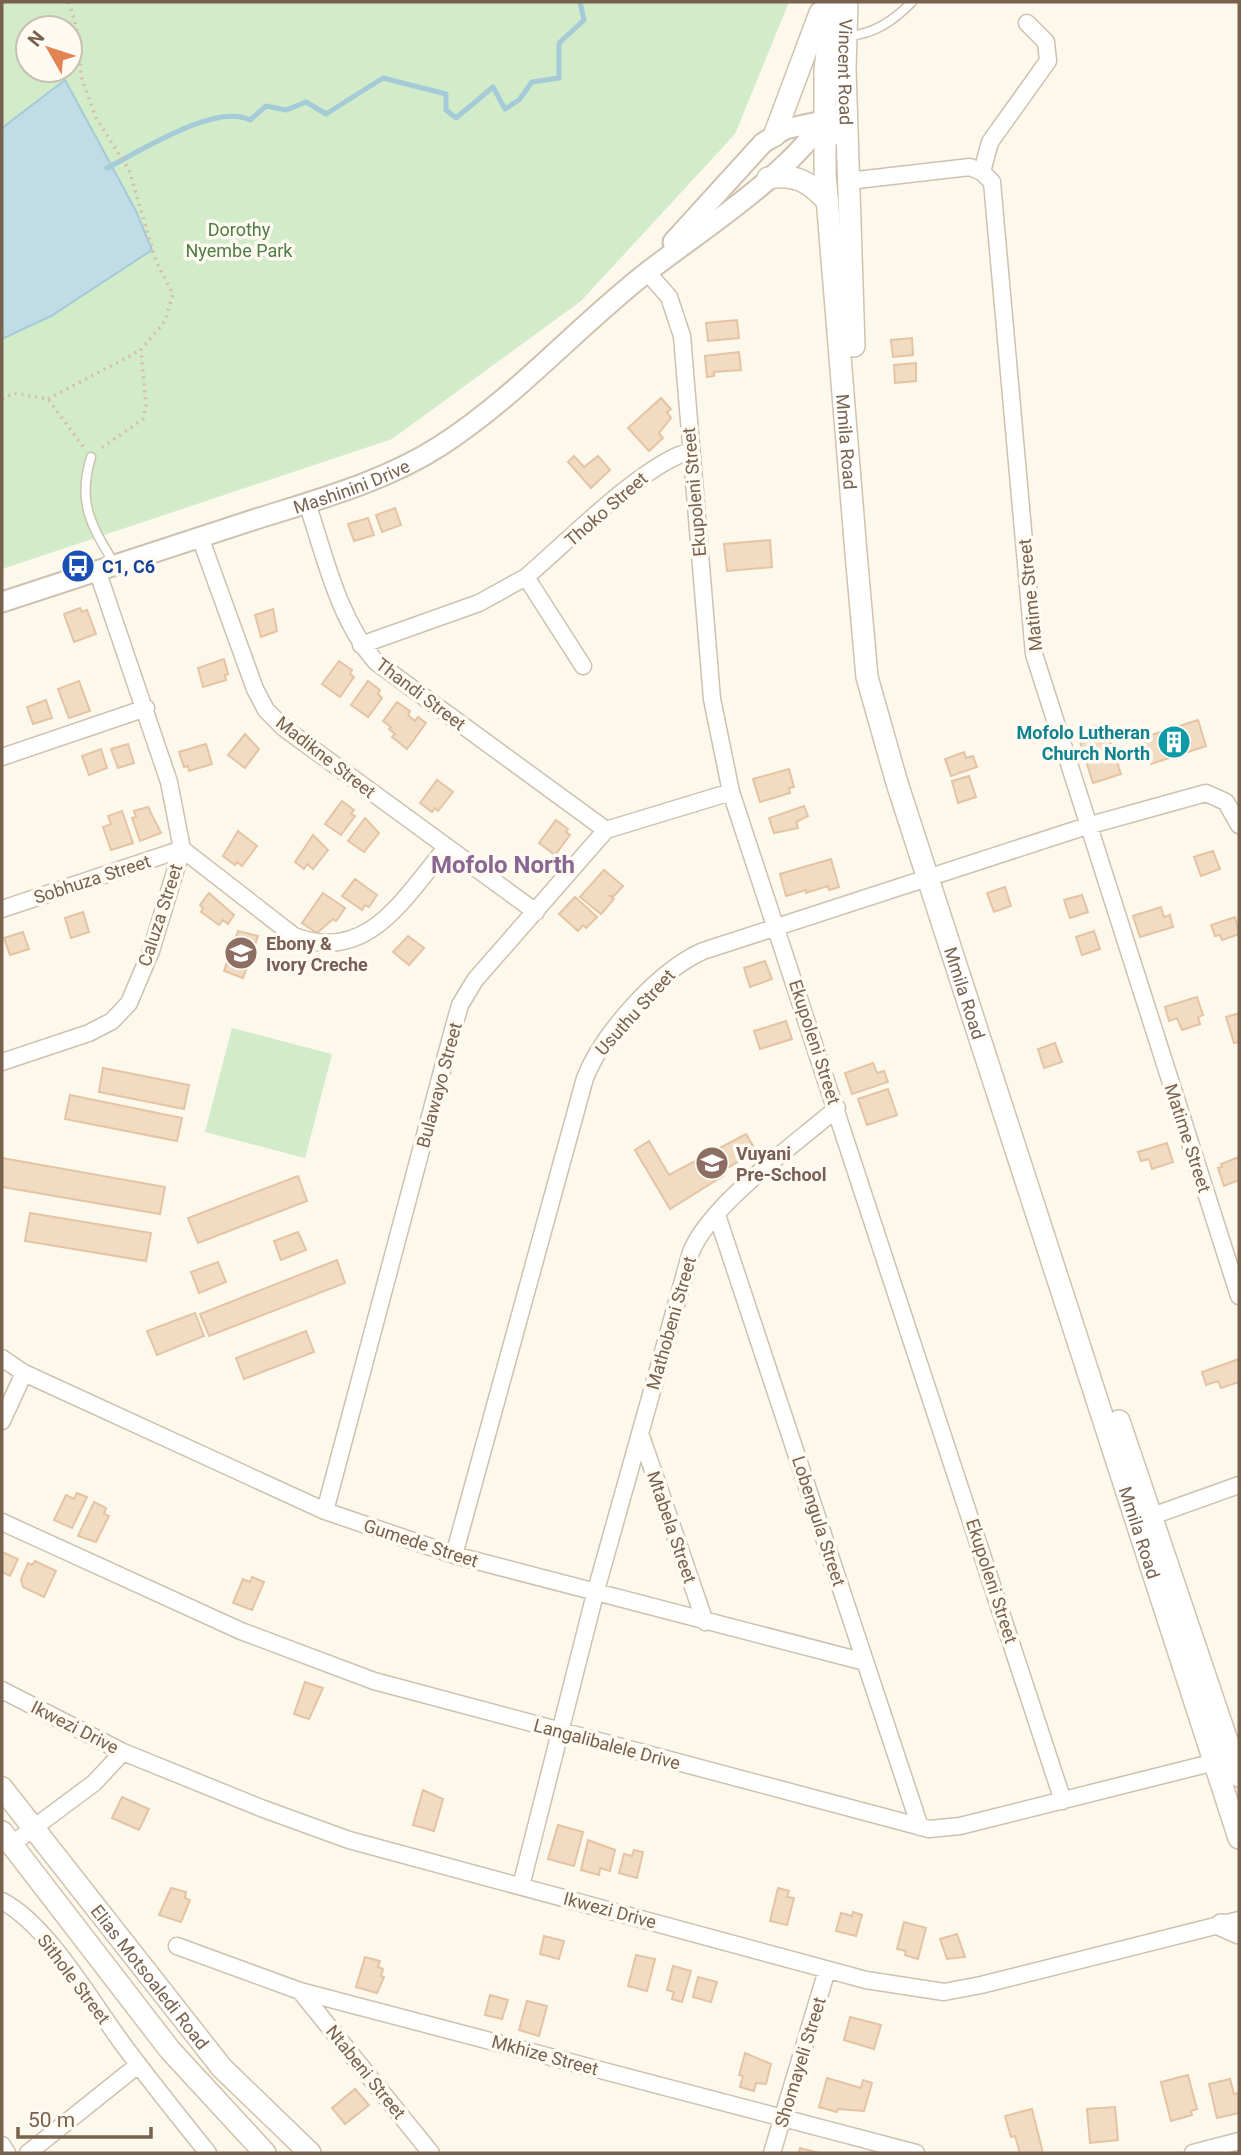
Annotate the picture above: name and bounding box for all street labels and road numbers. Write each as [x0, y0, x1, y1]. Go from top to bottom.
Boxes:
street label: Vincent Road [834, 18, 857, 125]
street label: Mmila Road [833, 393, 861, 490]
street label: Ekupoleni Street [678, 426, 710, 558]
street label: Mashinini Drive [290, 455, 413, 517]
street label: Thoko Street [561, 467, 652, 550]
street label: Matime Street [1014, 538, 1046, 652]
street label: Thandi Street [372, 653, 470, 735]
street label: Madikne Street [272, 712, 380, 802]
street label: Sobhuza Street [31, 850, 153, 908]
street label: Caluza Street [134, 861, 186, 969]
street label: Mmila Road [940, 944, 990, 1042]
street label: Usuthu Street [591, 965, 679, 1059]
street label: Ekupoleni Street [785, 977, 845, 1107]
street label: Bulawayo Street [412, 1020, 466, 1150]
street label: Matime Street [1161, 1081, 1215, 1195]
street label: Mathobeni Street [642, 1254, 700, 1392]
street label: Lobengula Street [788, 1453, 850, 1589]
street label: Mtabela Street [643, 1468, 701, 1586]
street label: Mmila Road [1115, 1484, 1165, 1581]
street label: Gumede Street [361, 1515, 481, 1571]
street label: Ekupoleni Street [962, 1516, 1022, 1646]
street label: Ikwezi Drive [28, 1696, 122, 1758]
street label: Langalibalele Drive [531, 1714, 683, 1774]
street label: Ikwezi Drive [561, 1888, 659, 1932]
street label: Elias Motsoaledi Road [87, 1900, 214, 2053]
street label: Sithole Street [33, 1930, 115, 2028]
street label: Shomayeli Street [770, 1994, 830, 2130]
street label: Ntabeni Street [322, 2021, 410, 2123]
street label: Mkhize Street [489, 2031, 601, 2079]

